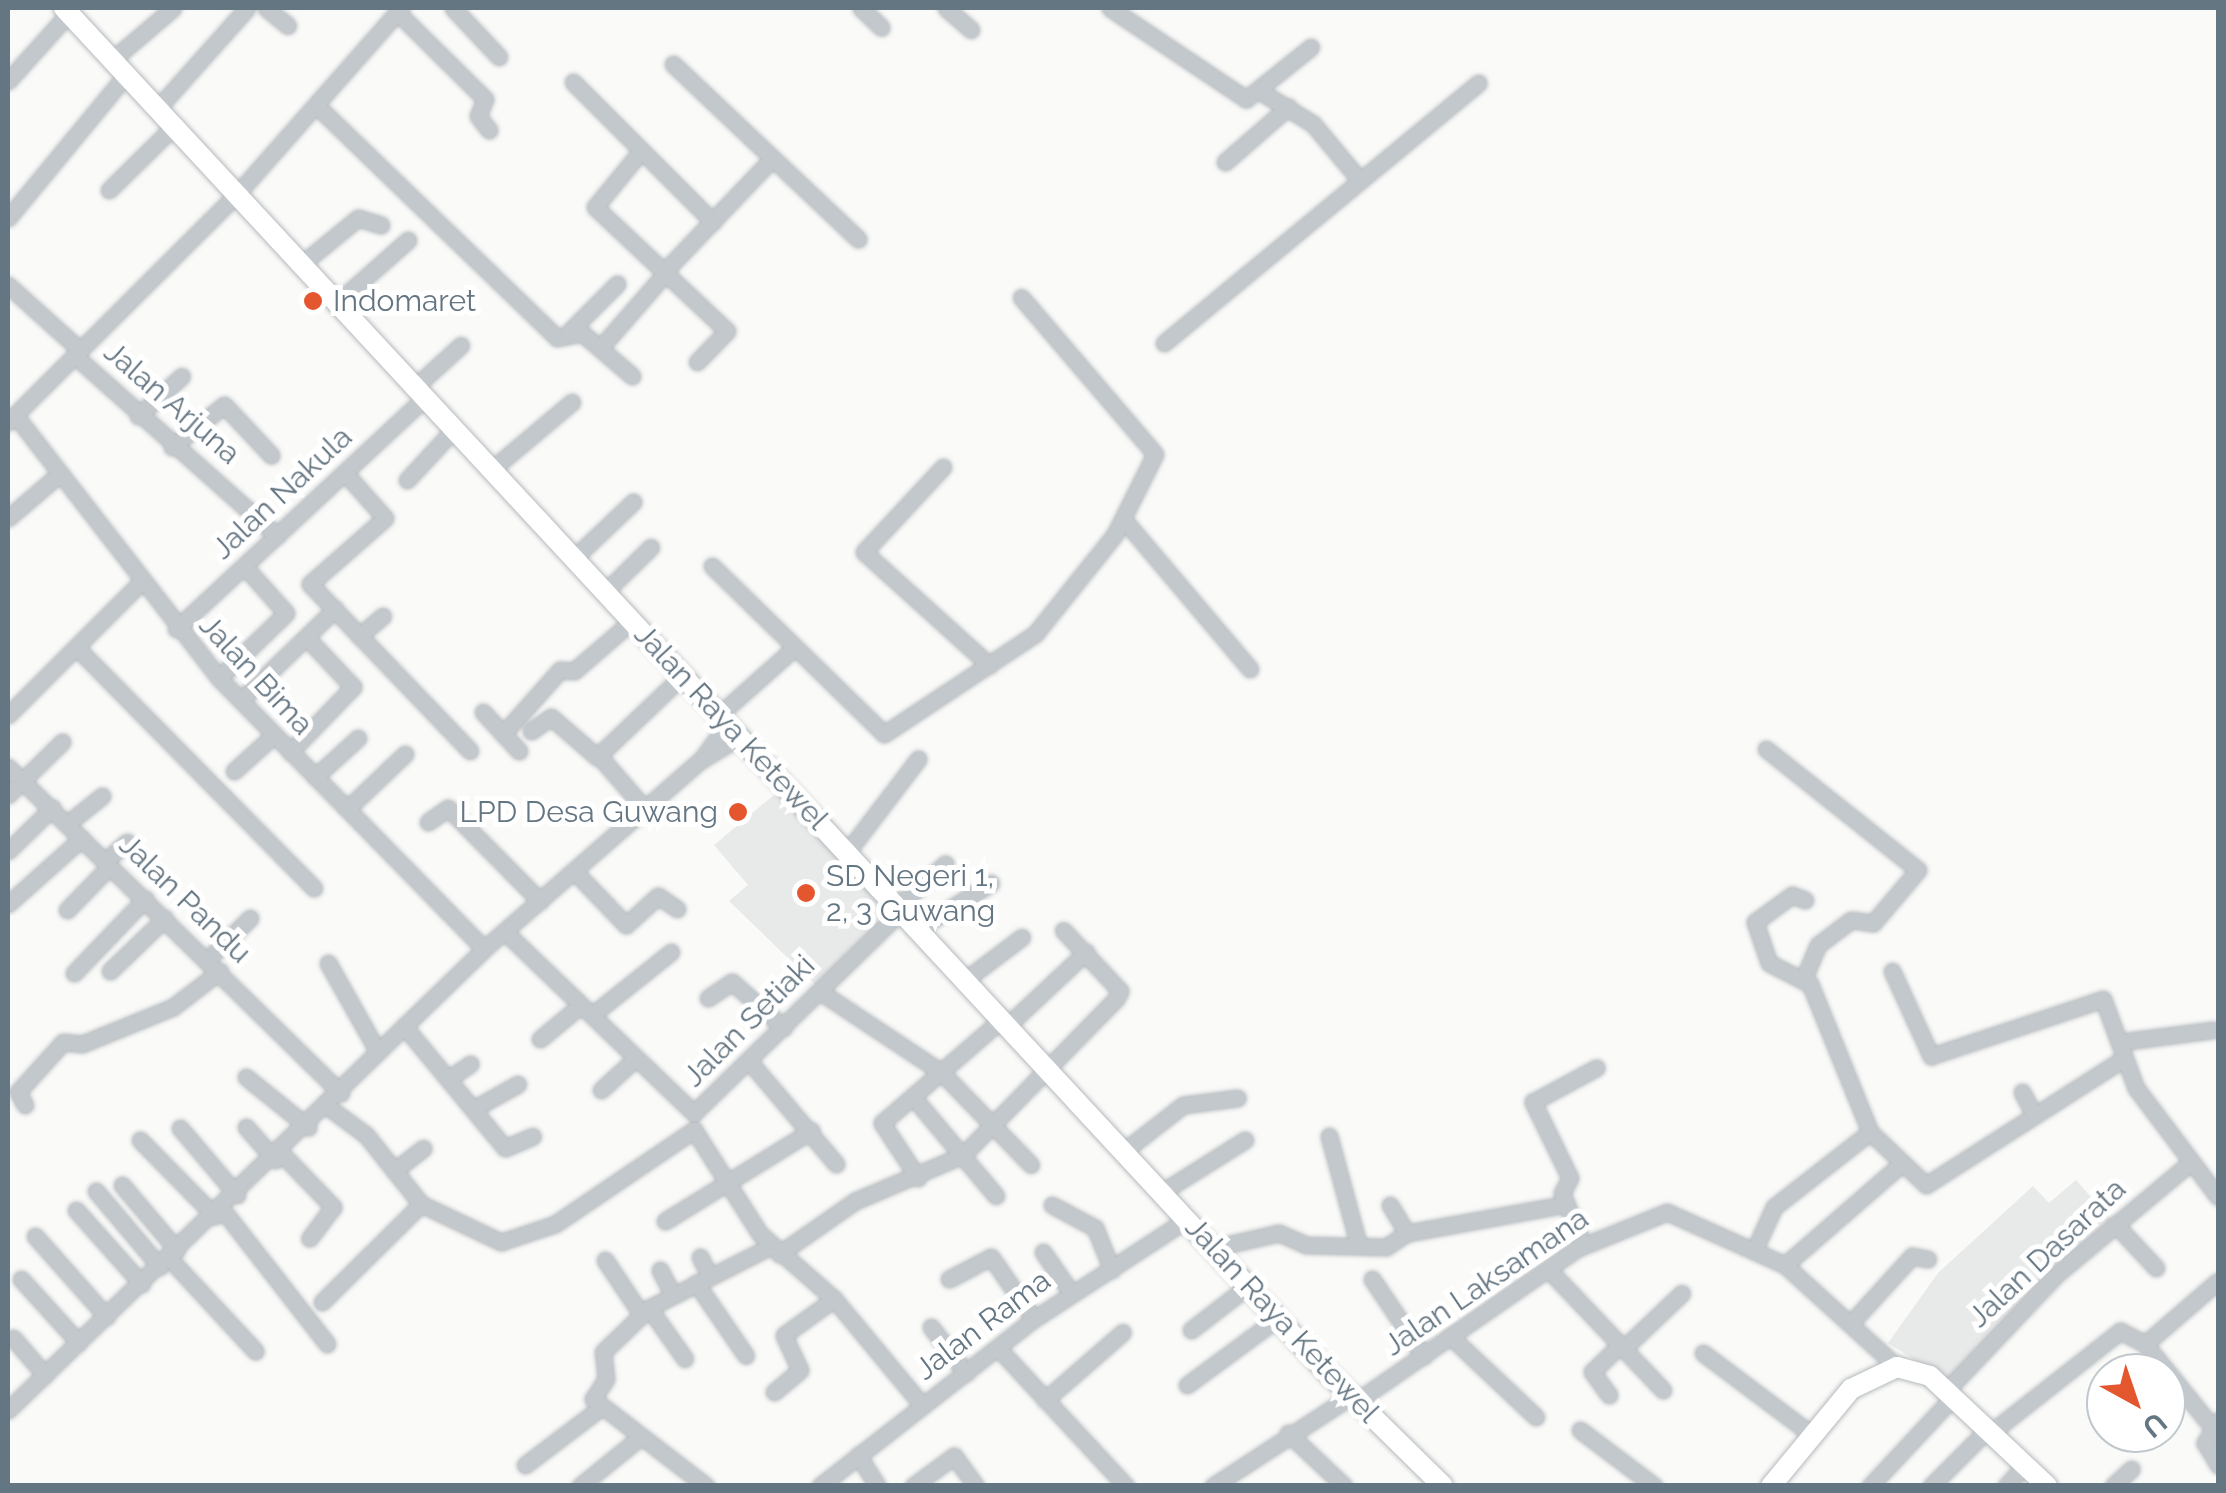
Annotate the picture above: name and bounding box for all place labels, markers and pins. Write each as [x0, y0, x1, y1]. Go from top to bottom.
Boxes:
place label: Indomaret [333, 283, 476, 319]
marker: Indomaret [302, 290, 324, 312]
place label: LPD Desa Guwang [460, 794, 718, 830]
marker: LPD Desa Guwang [727, 801, 749, 823]
place label: SD Negeri 1, 2, 3 Guwang [826, 858, 995, 928]
marker: SD Negeri 1, 2, 3 Guwang [795, 882, 817, 904]

